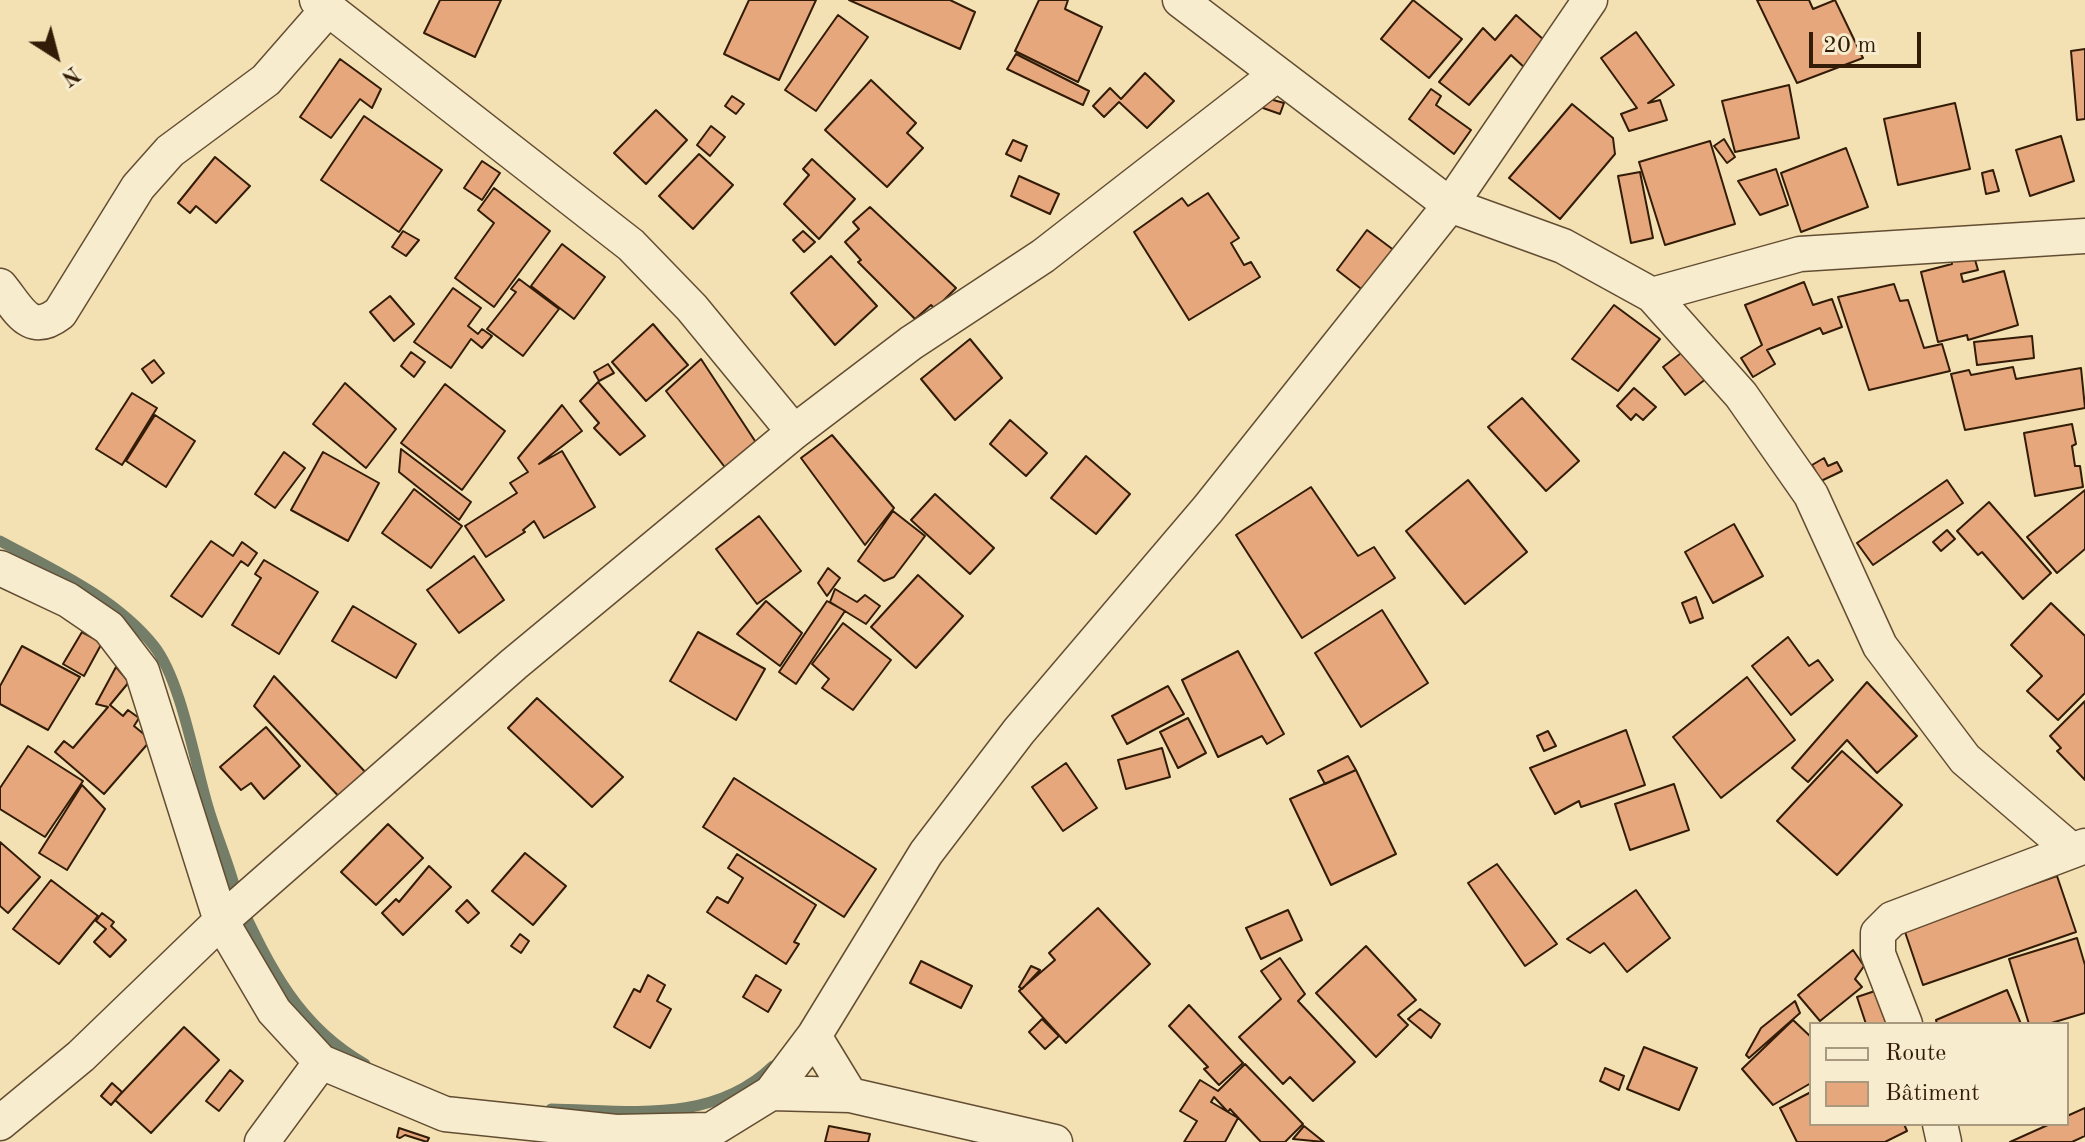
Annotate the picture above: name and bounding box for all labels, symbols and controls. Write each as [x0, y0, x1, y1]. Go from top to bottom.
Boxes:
north arrow [16, 16, 96, 96]
scale bar [1813, 16, 1925, 66]
text: 20 m [1823, 34, 1877, 58]
text: N [57, 62, 83, 89]
legend [1809, 1022, 2069, 1126]
text: Route [1885, 1042, 1946, 1066]
text: Bâtiment [1885, 1082, 1980, 1106]

